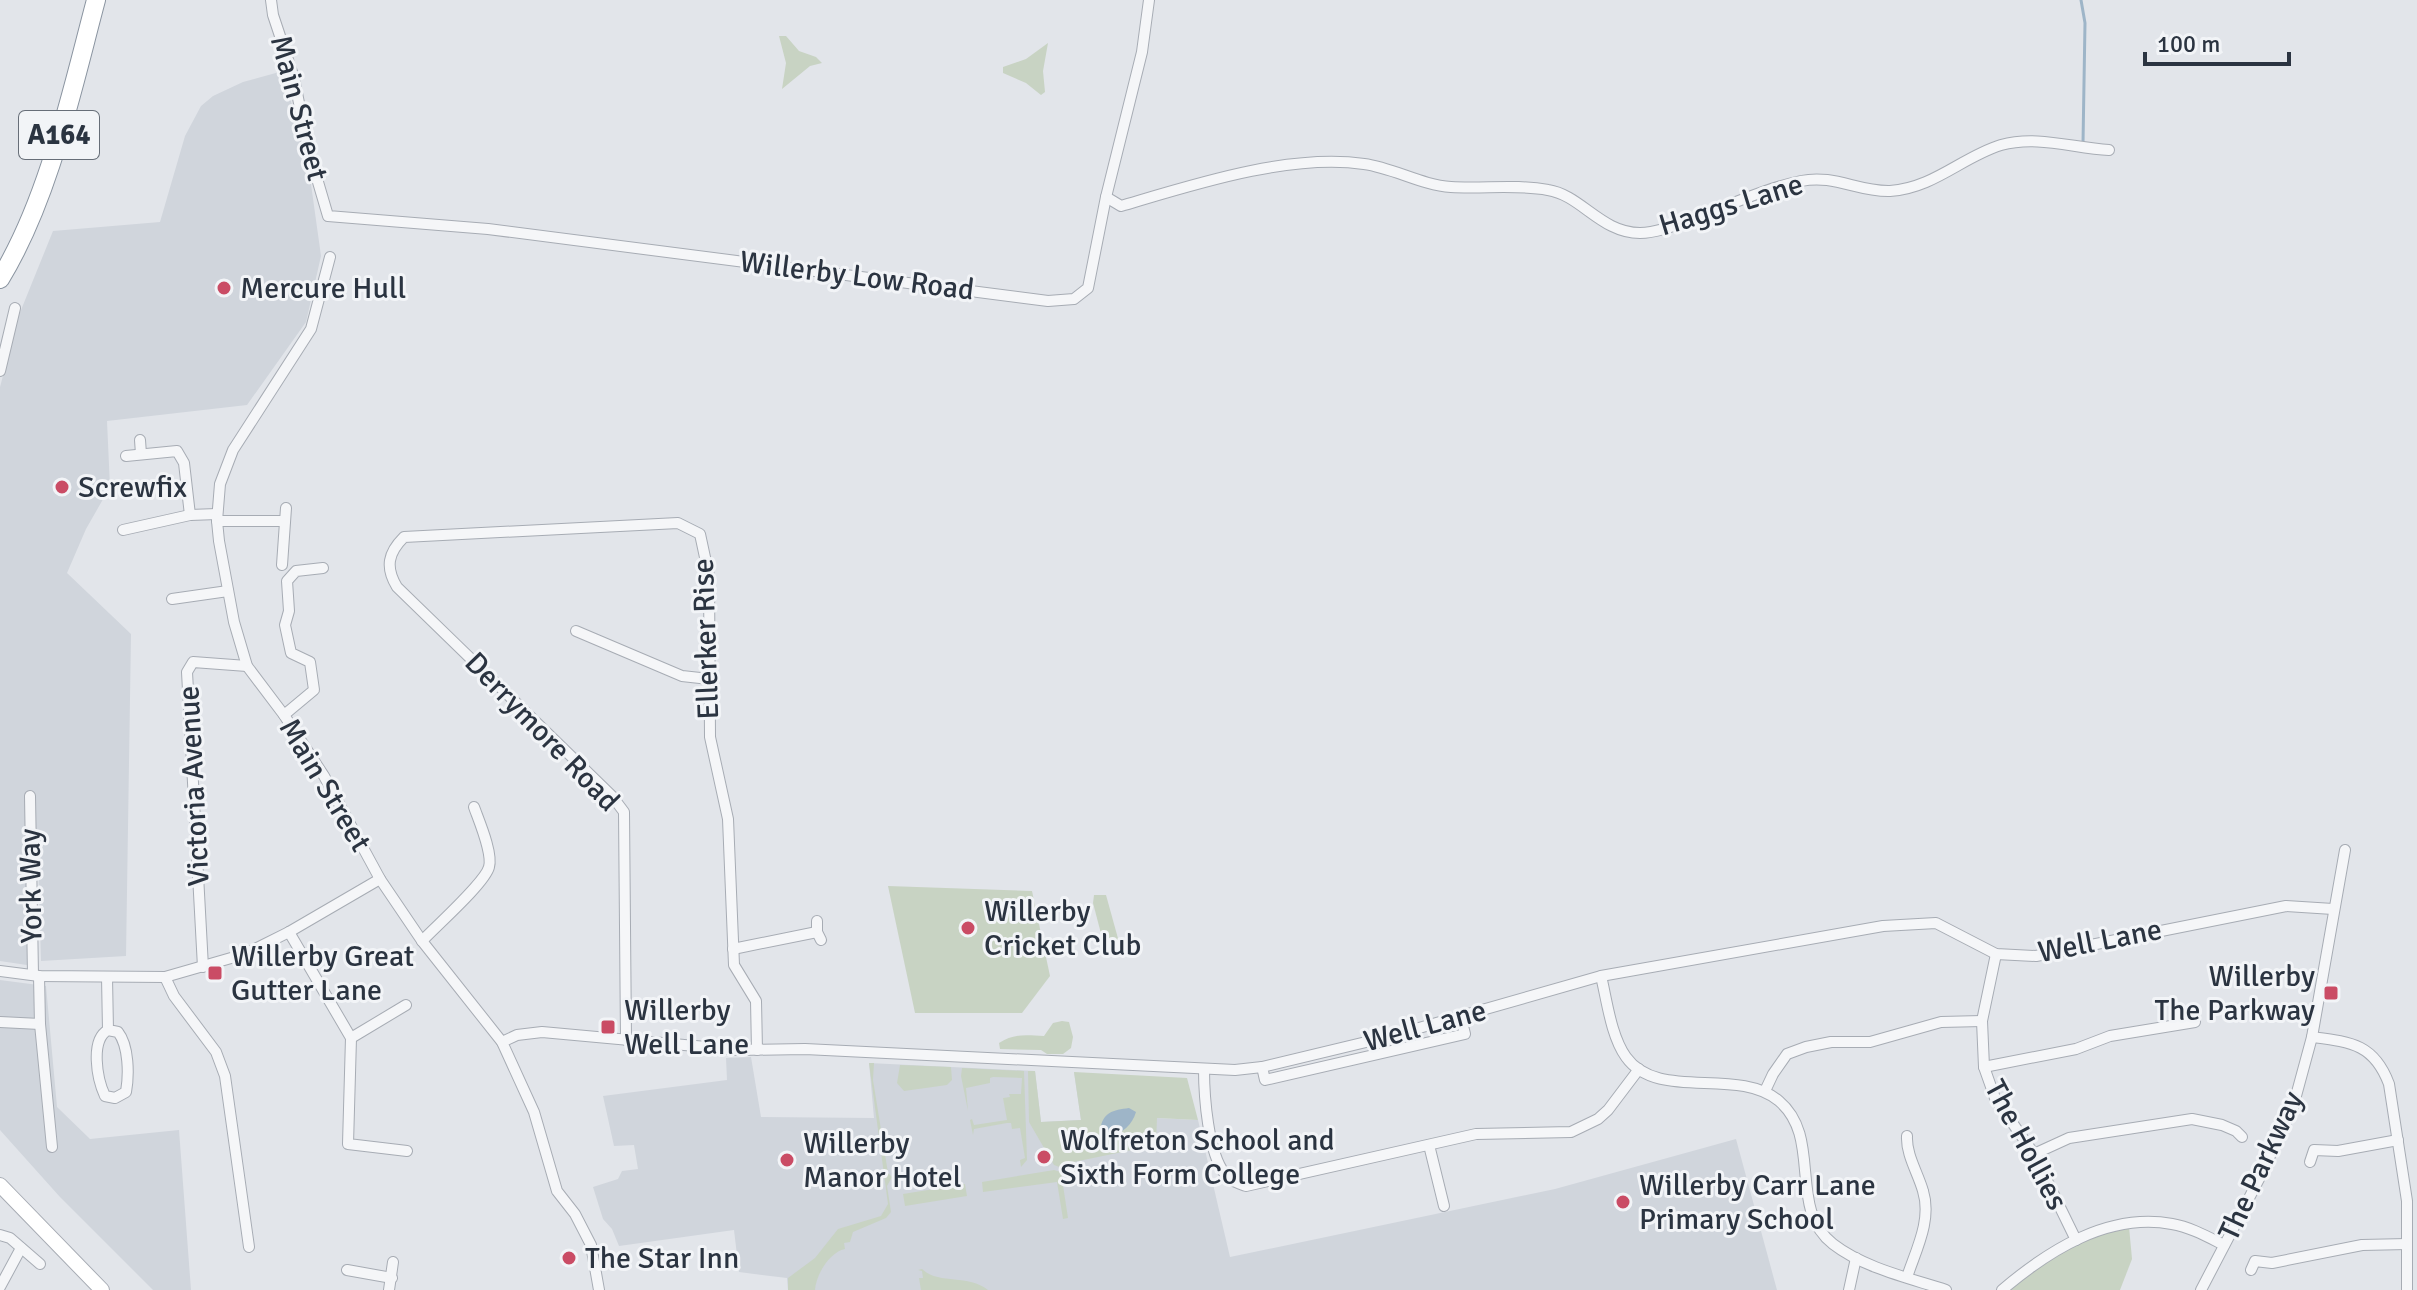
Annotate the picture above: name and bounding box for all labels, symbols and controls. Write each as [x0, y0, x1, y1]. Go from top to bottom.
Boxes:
scale bar [2145, 16, 2289, 66]
text: 100 m [2157, 29, 2220, 59]
street label: Main Street [262, 31, 336, 185]
road number: A164 [19, 111, 99, 159]
street label: Haggs Lane [1654, 166, 1808, 244]
street label: Willerby Low Road [738, 243, 976, 309]
place label: Mercure Hull [240, 270, 406, 307]
marker: Mercure Hull [215, 279, 233, 297]
place label: Screwfix [78, 469, 187, 506]
marker: Screwfix [53, 478, 71, 496]
street label: Ellerker Rise [685, 558, 727, 720]
street label: Derrymore Road [457, 645, 627, 819]
street label: Victoria Avenue [170, 685, 218, 887]
street label: Main Street [271, 712, 379, 858]
street label: York Way [12, 828, 50, 944]
place label: Willerby Cricket Club [984, 893, 1141, 964]
street label: Well Lane [2035, 911, 2165, 971]
marker: Willerby Cricket Club [959, 919, 977, 937]
place label: Willerby Great Gutter Lane [231, 938, 414, 1009]
place label: Willerby The Parkway [2154, 958, 2315, 1029]
marker: Willerby Great Gutter Lane [206, 964, 224, 982]
marker: Willerby The Parkway [2322, 984, 2340, 1002]
place label: Willerby Well Lane [624, 992, 749, 1063]
street label: Well Lane [1360, 992, 1490, 1060]
marker: Willerby Well Lane [599, 1018, 617, 1036]
street label: The Hollies [1976, 1074, 2076, 1216]
street label: The Parkway [2210, 1085, 2312, 1247]
place label: Wolfreton School and Sixth Form College [1060, 1122, 1335, 1193]
place label: Willerby Manor Hotel [803, 1125, 962, 1196]
marker: Wolfreton School and Sixth Form College [1035, 1148, 1053, 1166]
marker: Willerby Manor Hotel [778, 1151, 796, 1169]
place label: Willerby Carr Lane Primary School [1639, 1167, 1876, 1238]
marker: Willerby Carr Lane Primary School [1614, 1193, 1632, 1211]
place label: The Star Inn [585, 1240, 739, 1277]
marker: The Star Inn [560, 1249, 578, 1267]

